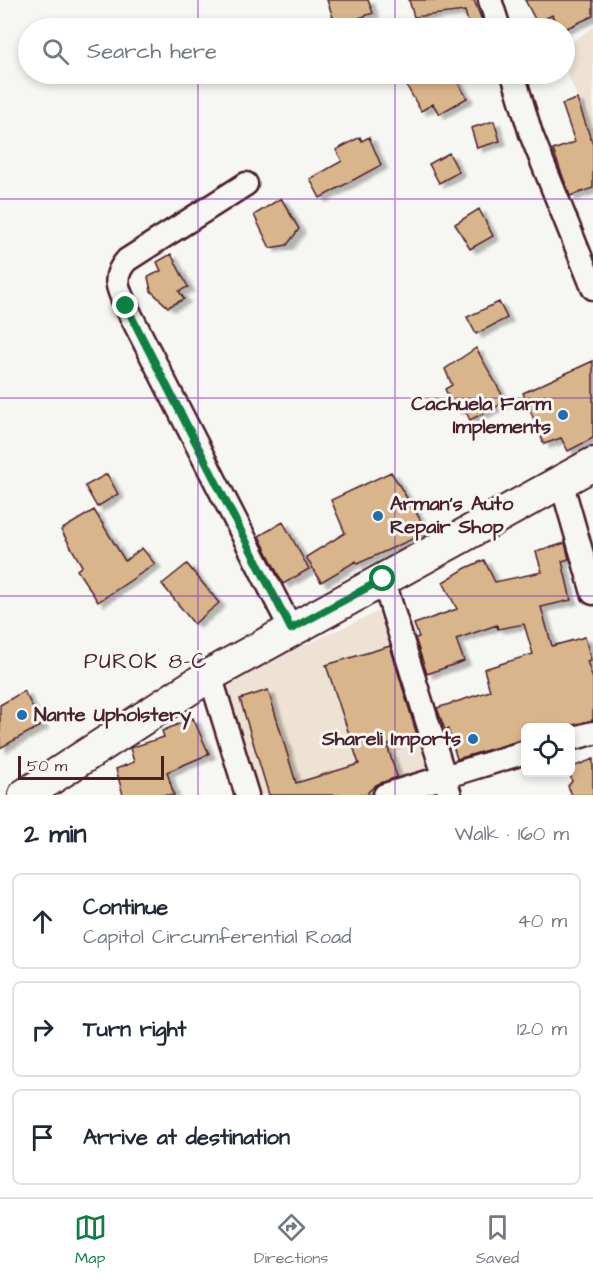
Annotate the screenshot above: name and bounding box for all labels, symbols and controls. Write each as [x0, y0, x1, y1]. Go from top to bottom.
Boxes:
search box [18, 18, 575, 84]
icon: search [39, 35, 72, 68]
text: Search here [87, 36, 217, 67]
route end [112, 292, 138, 318]
place label: Cachuela Farm Implements [411, 390, 551, 441]
marker: Cachuela Farm Implements [556, 408, 570, 422]
place label: Arman's Auto Repair Shop [390, 490, 514, 541]
marker: Arman's Auto Repair Shop [371, 509, 385, 523]
route start [369, 565, 395, 591]
district label: PUROK 8-C [84, 647, 208, 676]
place label: Nante Upholstery [34, 701, 191, 730]
marker: Nante Upholstery [15, 708, 29, 722]
map controls [521, 723, 575, 777]
button: locate [521, 723, 575, 777]
place label: Shareli Imports [321, 725, 461, 753]
marker: Shareli Imports [466, 732, 480, 746]
scale bar [18, 753, 164, 780]
text: 50 m [27, 755, 67, 777]
text: 2 min [24, 816, 86, 852]
text: Walk · 160 m [454, 820, 569, 848]
text: Continue [83, 892, 168, 923]
icon: ahead [26, 905, 59, 938]
text: 40 m [517, 907, 567, 935]
text: Capitol Circumferential Road [83, 923, 352, 951]
icon: right [26, 1013, 59, 1046]
text: Turn right [83, 1014, 186, 1045]
text: 120 m [517, 1015, 567, 1043]
icon: arrive [26, 1121, 59, 1154]
text: Arrive at destination [83, 1122, 290, 1153]
tab: Map [74, 1211, 107, 1269]
tab: Directions [254, 1211, 328, 1269]
tab: Saved [476, 1211, 519, 1269]

